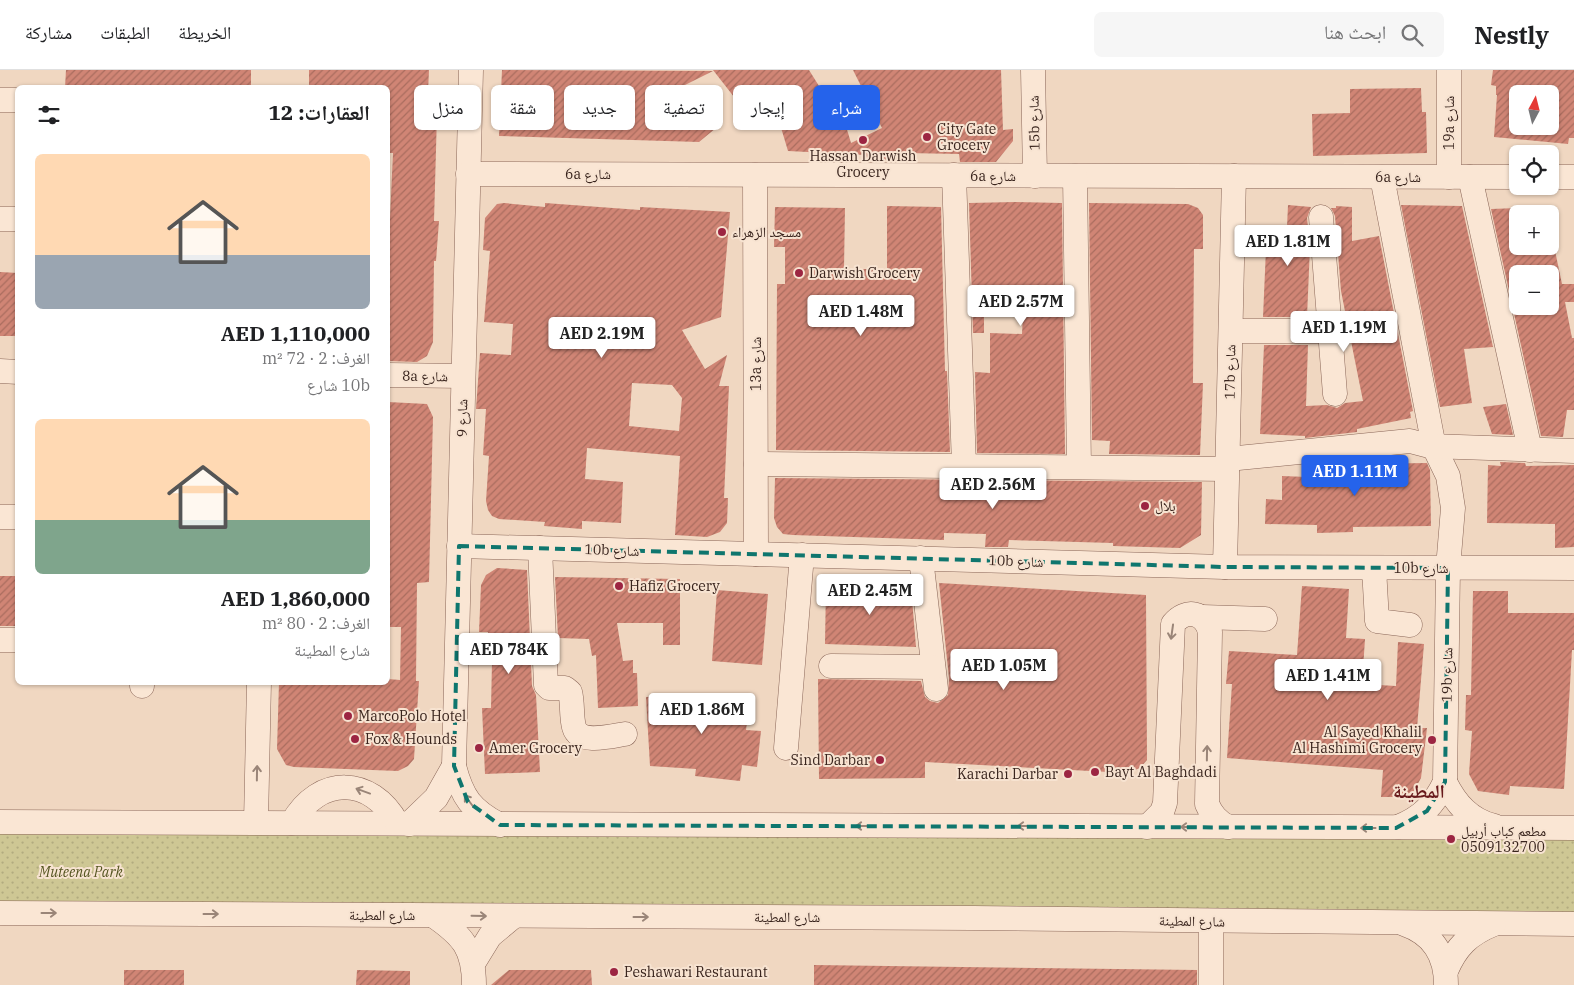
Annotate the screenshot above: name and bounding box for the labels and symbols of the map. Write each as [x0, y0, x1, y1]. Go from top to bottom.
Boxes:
north arrow [1509, 85, 1559, 135]
street label: 15b شارع [1025, 95, 1044, 151]
street label: 19a شارع [1440, 96, 1459, 150]
place label: City Gate Grocery [937, 120, 996, 154]
marker: City Gate Grocery [921, 131, 933, 143]
marker: Hassan Darwish Grocery [857, 134, 869, 146]
place label: Hassan Darwish Grocery [809, 147, 917, 181]
street label: 6a شارع [565, 165, 611, 184]
street label: 6a شارع [970, 167, 1016, 186]
street label: 6a شارع [1375, 168, 1421, 187]
place label: مسجد الزهراء [732, 223, 801, 241]
pin: AED 1.81M [1231, 224, 1345, 267]
marker: مسجد الزهراء [716, 226, 728, 238]
place label: Darwish Grocery [809, 264, 921, 282]
marker: Darwish Grocery [793, 267, 805, 279]
pin: AED 2.57M [964, 284, 1078, 327]
pin: AED 1.48M [804, 294, 918, 337]
pin: AED 1.19M [1287, 310, 1401, 353]
pin: AED 2.19M [545, 316, 659, 359]
street label: 13a شارع [747, 337, 766, 391]
street label: 17b شارع [1221, 344, 1240, 400]
street label: 8a شارع [402, 367, 448, 386]
street label: شارع 9 [453, 399, 472, 437]
pin: AED 1.11M [1298, 454, 1412, 497]
pin: AED 2.56M [936, 468, 1050, 510]
place label: بلال [1155, 497, 1176, 515]
marker: بلال [1139, 500, 1151, 512]
street label: 10b شارع [584, 540, 640, 561]
street label: 10b شارع [988, 551, 1044, 572]
street label: 10b شارع [1393, 559, 1449, 578]
pin: AED 2.45M [813, 574, 927, 616]
place label: Hafiz Grocery [629, 577, 720, 595]
marker: Hafiz Grocery [613, 580, 625, 592]
one-way arrow [1167, 624, 1177, 640]
pin: AED 784K [457, 632, 561, 675]
street label: 19b شارع [1438, 647, 1457, 703]
pin: AED 1.05M [947, 648, 1061, 691]
pin: AED 1.41M [1271, 658, 1385, 701]
pin: AED 1.86M [645, 692, 759, 735]
place label: MarcoPolo Hotel [358, 707, 466, 725]
marker: MarcoPolo Hotel [342, 710, 354, 722]
place label: Al Sayed Khalil Al Hashimi Grocery [1292, 723, 1423, 757]
place label: Fox & Hounds [365, 730, 457, 748]
marker: Fox & Hounds [349, 733, 361, 745]
marker: Al Sayed Khalil Al Hashimi Grocery [1426, 734, 1438, 746]
place label: Amer Grocery [489, 739, 582, 757]
marker: Amer Grocery [473, 742, 485, 754]
one-way arrow [1202, 745, 1212, 762]
place label: Sind Darbar [791, 751, 871, 769]
marker: Sind Darbar [874, 754, 886, 766]
place label: Bayt Al Baghdadi [1105, 763, 1217, 781]
place label: Karachi Darbar [957, 765, 1059, 783]
one-way arrow [252, 766, 261, 782]
marker: Bayt Al Baghdadi [1089, 766, 1101, 778]
marker: Karachi Darbar [1062, 768, 1074, 780]
district label: المطينة [1393, 779, 1445, 803]
one-way arrow [355, 786, 371, 796]
one-way arrow [464, 795, 475, 808]
one-way arrow [855, 821, 872, 831]
one-way arrow [1018, 821, 1034, 831]
one-way arrow [1180, 822, 1196, 832]
place label: مطعم كباب أربيل 0509132700 [1461, 822, 1546, 856]
one-way arrow [1360, 823, 1376, 833]
marker: مطعم كباب أربيل 0509132700 [1445, 833, 1457, 845]
park label: Muteena Park [38, 863, 124, 881]
street label: شارع المطينة [349, 906, 415, 925]
one-way arrow [40, 908, 56, 918]
street label: شارع المطينة [754, 908, 820, 927]
one-way arrow [202, 909, 219, 919]
one-way arrow [470, 911, 486, 921]
street label: شارع المطينة [1159, 911, 1225, 932]
one-way arrow [632, 912, 649, 922]
place label: Peshawari Restaurant [624, 963, 768, 981]
marker: Peshawari Restaurant [608, 966, 620, 978]

